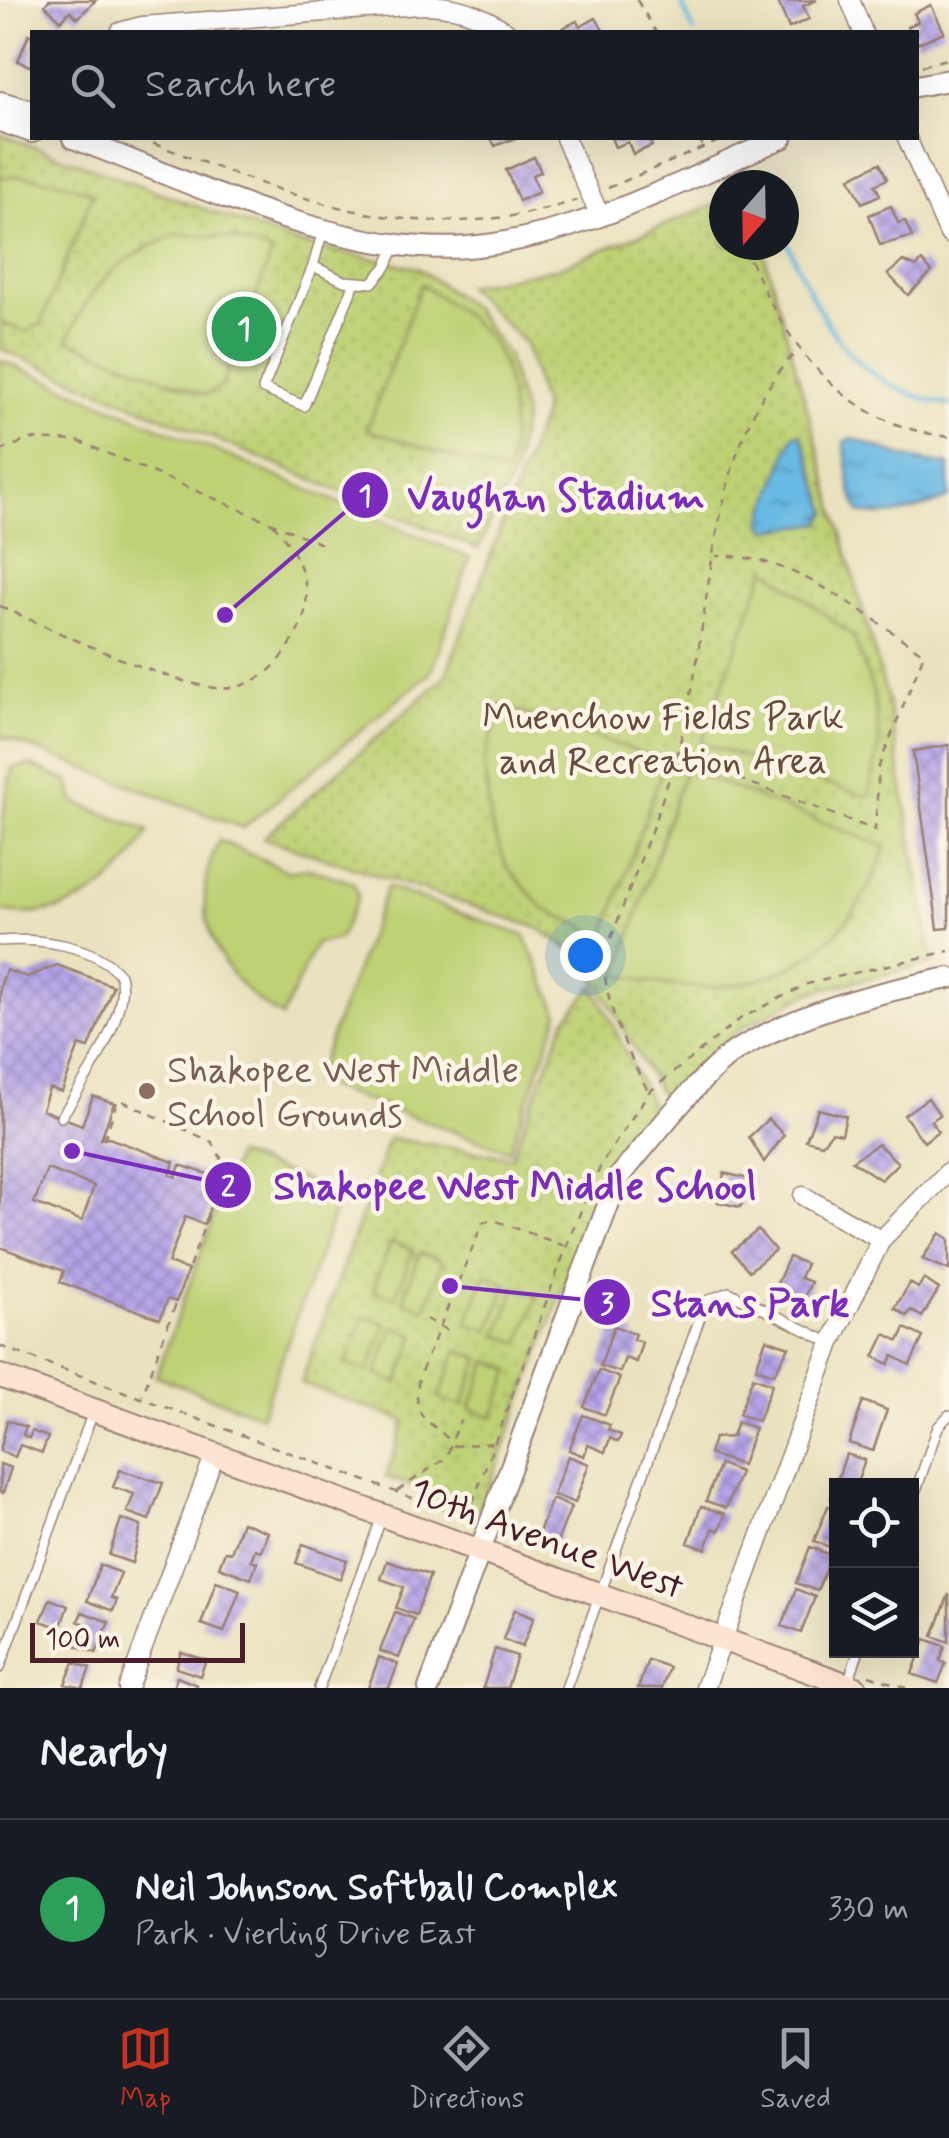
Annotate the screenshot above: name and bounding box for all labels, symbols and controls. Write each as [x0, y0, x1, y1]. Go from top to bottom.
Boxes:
search box [30, 30, 919, 140]
icon: search [65, 58, 120, 113]
text: Search here [145, 61, 336, 110]
north arrow [709, 170, 799, 260]
pin: 1 [212, 292, 276, 366]
callout: Vaughan Stadium [340, 460, 721, 530]
text: Vaughan Stadium [407, 472, 705, 529]
text: 1 [358, 477, 372, 516]
park label: Muenchow Fields Park and Recreation Area [482, 694, 844, 787]
your location [560, 930, 611, 981]
place label: Shakopee West Middle School Grounds [167, 1047, 519, 1140]
marker: Shakopee West Middle School Grounds [136, 1080, 158, 1102]
callout: Shakopee West Middle School [203, 1150, 778, 1220]
text: Shakopee West Middle School [273, 1162, 757, 1214]
text: 2 [221, 1168, 236, 1207]
callout: Stans Park [582, 1267, 868, 1337]
text: Stans Park [651, 1279, 850, 1331]
text: 3 [600, 1285, 614, 1324]
street label: 10th Avenue West [402, 1468, 690, 1613]
map controls [829, 1478, 919, 1658]
button: locate [829, 1478, 919, 1568]
button: layers [829, 1568, 919, 1658]
scale bar [30, 1618, 245, 1662]
text: 100 m [45, 1622, 120, 1659]
text: Nearby [40, 1726, 168, 1781]
text: Neil Johnson Softball Complex [135, 1864, 617, 1913]
text: 1 [65, 1888, 80, 1930]
text: 330 m [828, 1888, 909, 1930]
text: Park · Vierling Drive East [135, 1913, 476, 1955]
tab: Map [118, 2021, 173, 2118]
tab: Directions [409, 2021, 524, 2118]
tab: Saved [760, 2021, 831, 2118]

